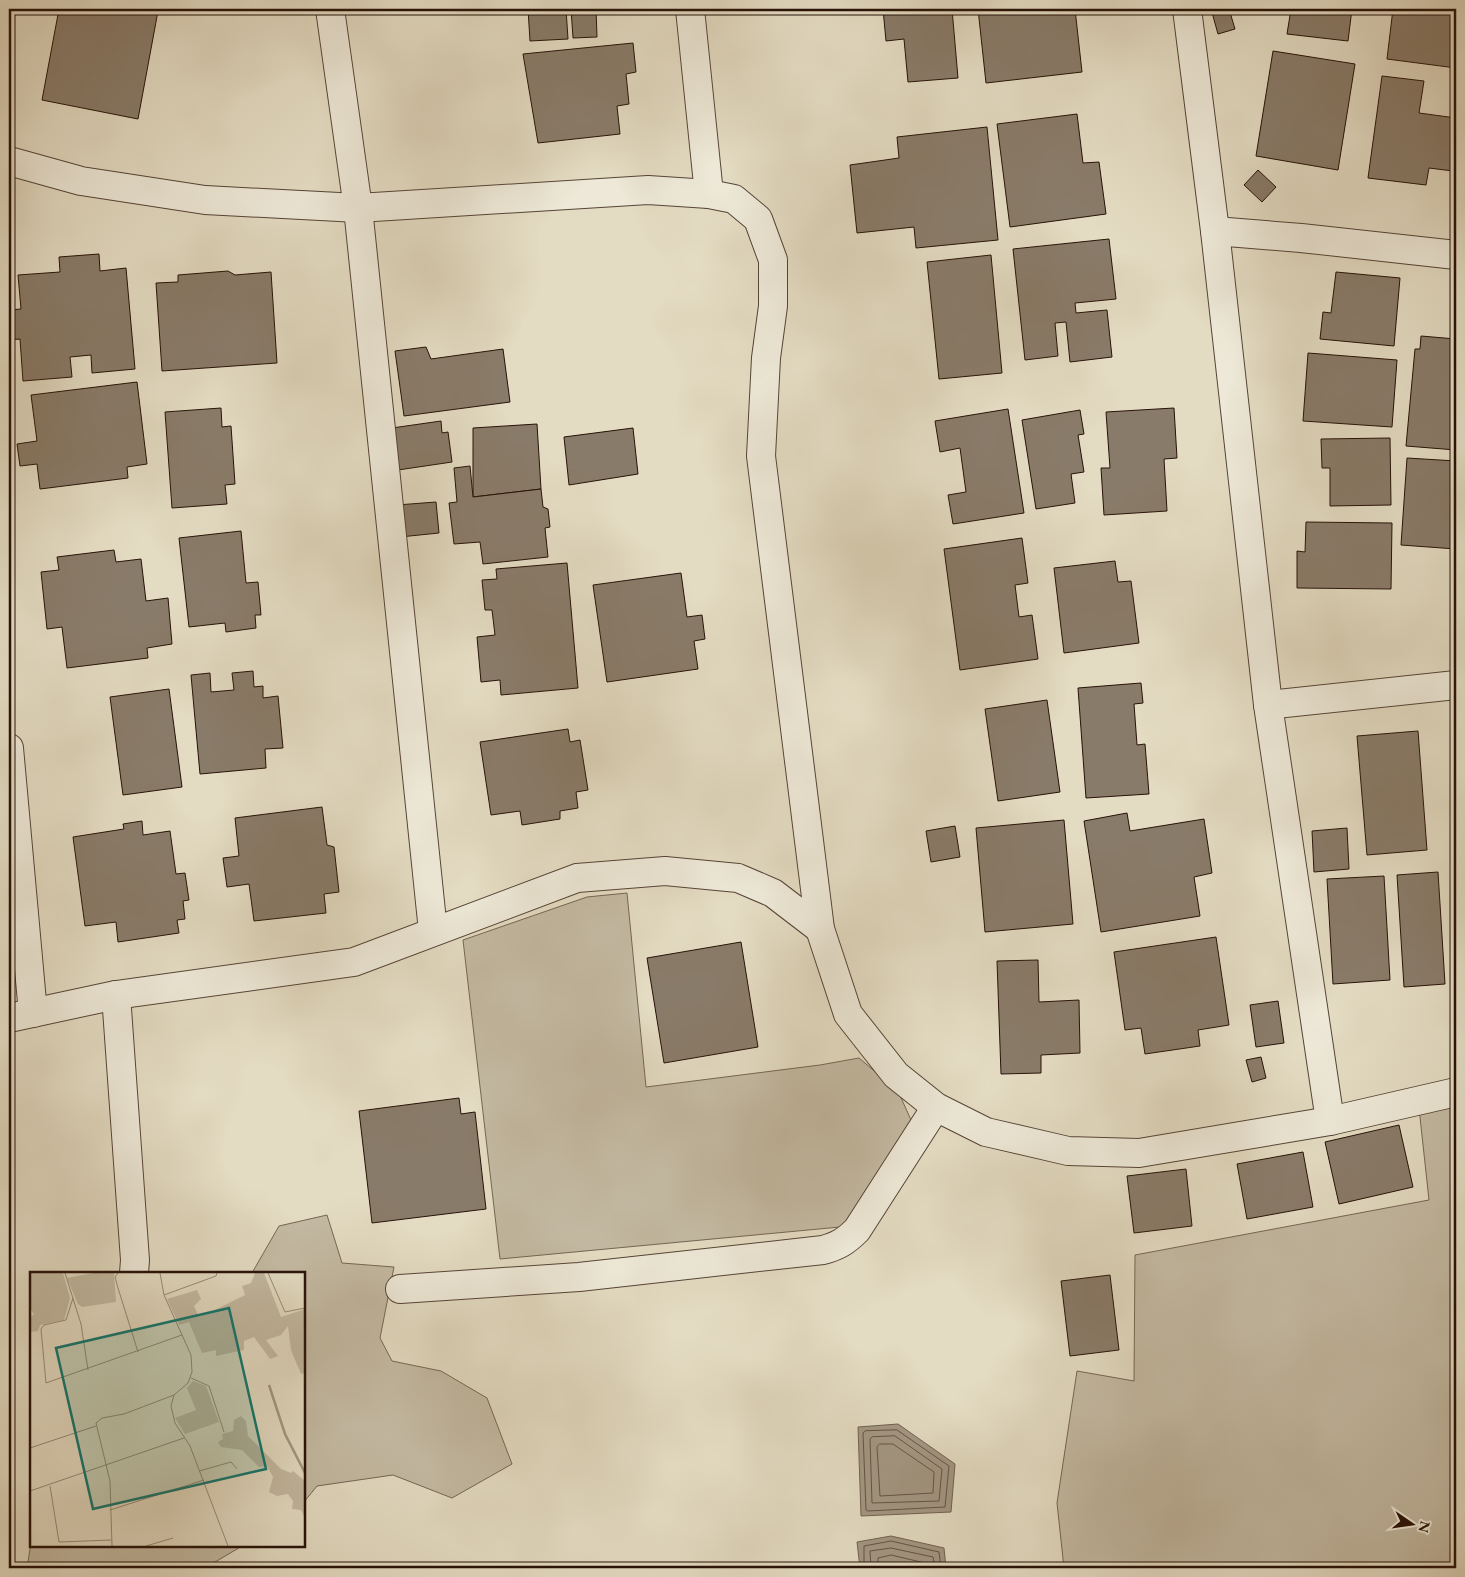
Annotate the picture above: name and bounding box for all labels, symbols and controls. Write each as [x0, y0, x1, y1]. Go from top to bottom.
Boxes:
inset map [30, 1272, 305, 1547]
north arrow [1388, 1500, 1438, 1550]
text: N [1414, 1519, 1435, 1535]

